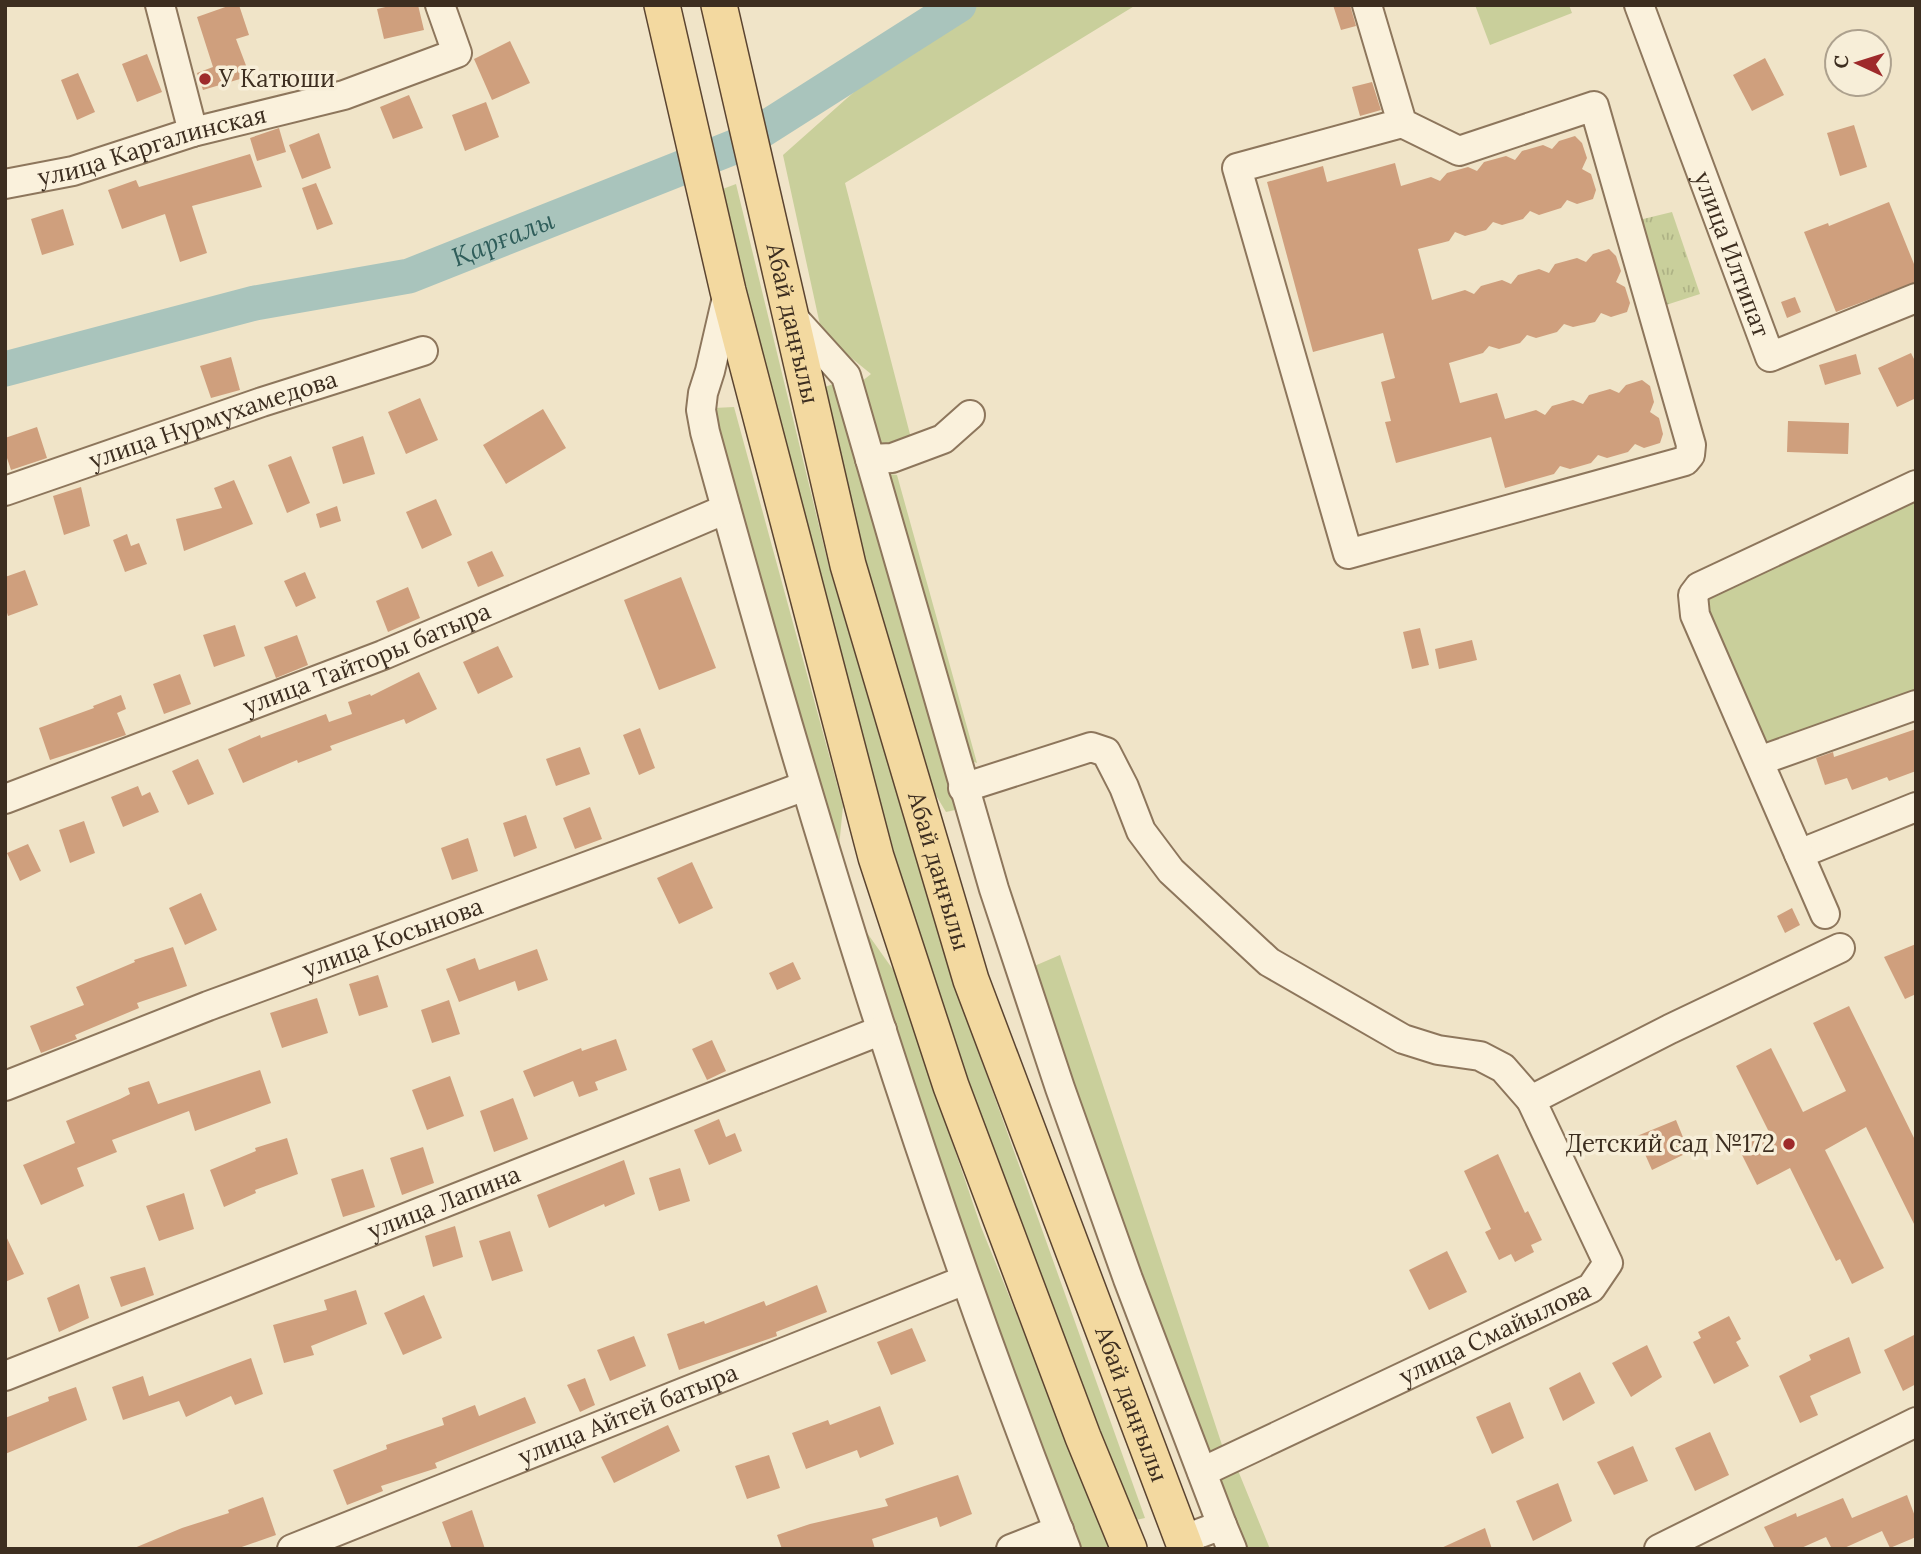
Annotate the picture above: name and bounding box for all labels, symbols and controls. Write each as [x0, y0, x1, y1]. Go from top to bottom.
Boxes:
north arrow [1823, 28, 1893, 98]
text: С [1829, 54, 1853, 69]
place label: У Катюши [218, 63, 335, 94]
marker: У Катюши [197, 71, 213, 87]
street label: улица Каргалинская [35, 99, 269, 192]
street label: улица Илтипат [1687, 167, 1777, 341]
water label: Қарғалы [447, 203, 559, 273]
street label: Абай даңғылы [759, 239, 826, 407]
street label: улица Нурмухамедова [85, 363, 341, 476]
street label: улица Тайторы батыра [239, 595, 495, 722]
street label: Абай даңғылы [901, 787, 977, 954]
street label: улица Косынова [298, 890, 487, 985]
place label: Детский сад №172 [1565, 1128, 1775, 1159]
marker: Детский сад №172 [1781, 1136, 1797, 1152]
street label: улица Лапина [363, 1158, 525, 1246]
street label: улица Смайылова [1394, 1274, 1595, 1392]
street label: Абай даңғылы [1088, 1321, 1175, 1486]
street label: улица Айтей батыра [514, 1356, 742, 1472]

